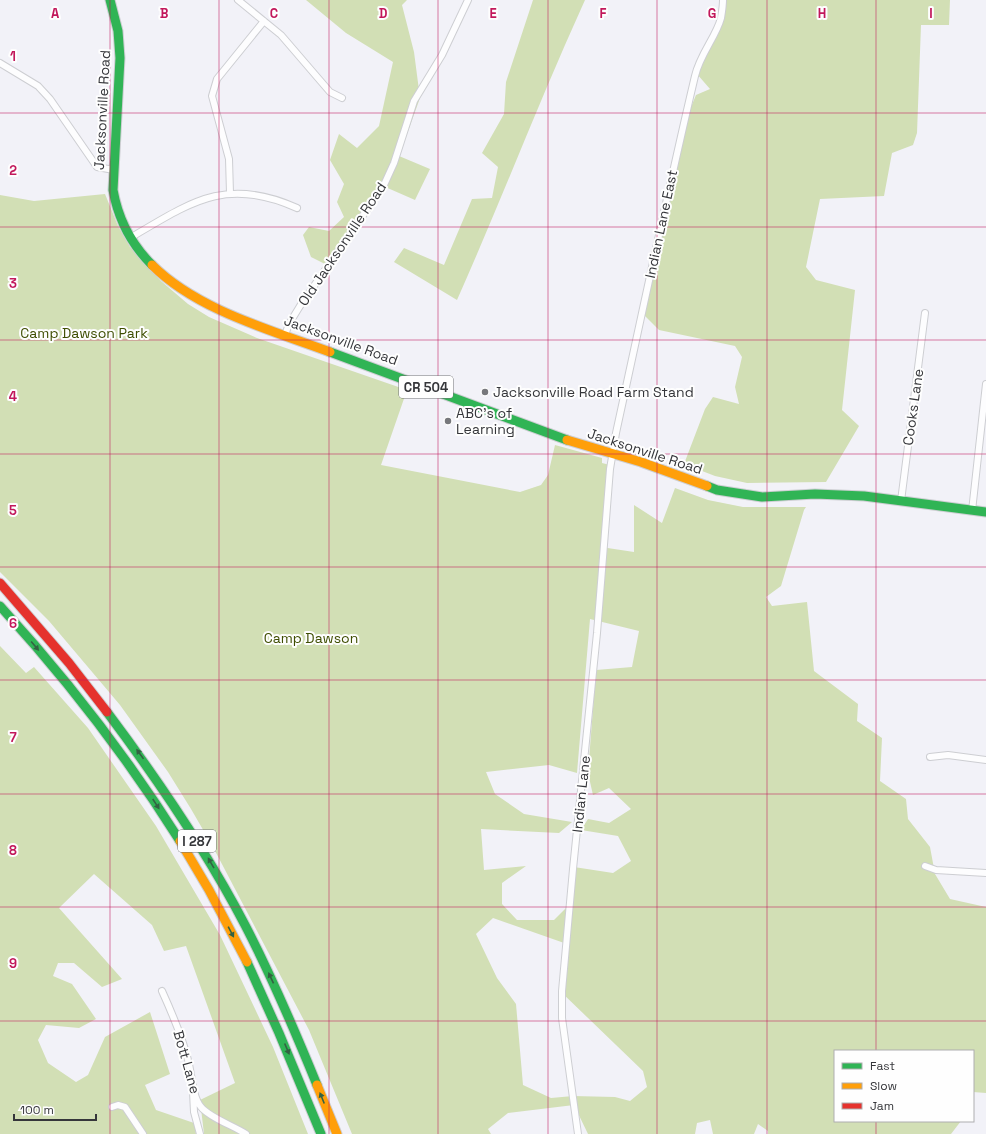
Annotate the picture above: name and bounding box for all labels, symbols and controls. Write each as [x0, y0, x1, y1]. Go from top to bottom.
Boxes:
text: A [51, 5, 60, 22]
text: B [160, 5, 169, 22]
text: C [270, 5, 278, 22]
text: D [379, 5, 388, 22]
text: E [489, 5, 497, 22]
text: F [600, 5, 607, 22]
text: G [708, 5, 716, 22]
text: H [818, 5, 826, 22]
text: I [929, 5, 933, 22]
text: 1 [10, 48, 16, 65]
street label: Jacksonville Road [90, 50, 114, 170]
text: 2 [9, 162, 17, 179]
street label: Indian Lane East [641, 168, 681, 280]
street label: Old Jacksonville Road [294, 179, 390, 309]
text: 3 [9, 275, 17, 292]
street label: Jacksonville Road [282, 311, 400, 369]
park label: Camp Dawson Park [20, 324, 148, 342]
street label: Cooks Lane [899, 368, 927, 446]
road number: CR 504 [399, 376, 453, 398]
place label: Jacksonville Road Farm Stand [493, 383, 694, 401]
marker: Jacksonville Road Farm Stand [480, 387, 490, 397]
text: 4 [9, 388, 17, 405]
place label: ABC's of Learning [456, 404, 515, 438]
marker: ABC's of Learning [443, 416, 453, 426]
street label: Jacksonville Road [585, 424, 705, 478]
text: 5 [9, 502, 17, 519]
text: 6 [9, 615, 17, 632]
park label: Camp Dawson [264, 629, 358, 647]
one-way arrow [31, 640, 40, 651]
text: 7 [9, 729, 17, 746]
one-way arrow [136, 749, 144, 759]
street label: Indian Lane [568, 755, 594, 833]
one-way arrow [153, 798, 160, 810]
road number: I 287 [178, 830, 216, 852]
text: 8 [9, 842, 17, 859]
one-way arrow [207, 857, 214, 869]
one-way arrow [228, 926, 235, 937]
text: 9 [9, 955, 17, 972]
one-way arrow [268, 973, 274, 984]
street label: Bott Lane [169, 1028, 205, 1096]
one-way arrow [284, 1044, 290, 1055]
legend [834, 1050, 974, 1122]
text: Fast [870, 1058, 895, 1074]
text: Slow [870, 1078, 897, 1094]
one-way arrow [319, 1091, 325, 1103]
scale bar [14, 1096, 96, 1122]
text: Jam [870, 1098, 894, 1114]
text: 100 m [20, 1102, 54, 1118]

